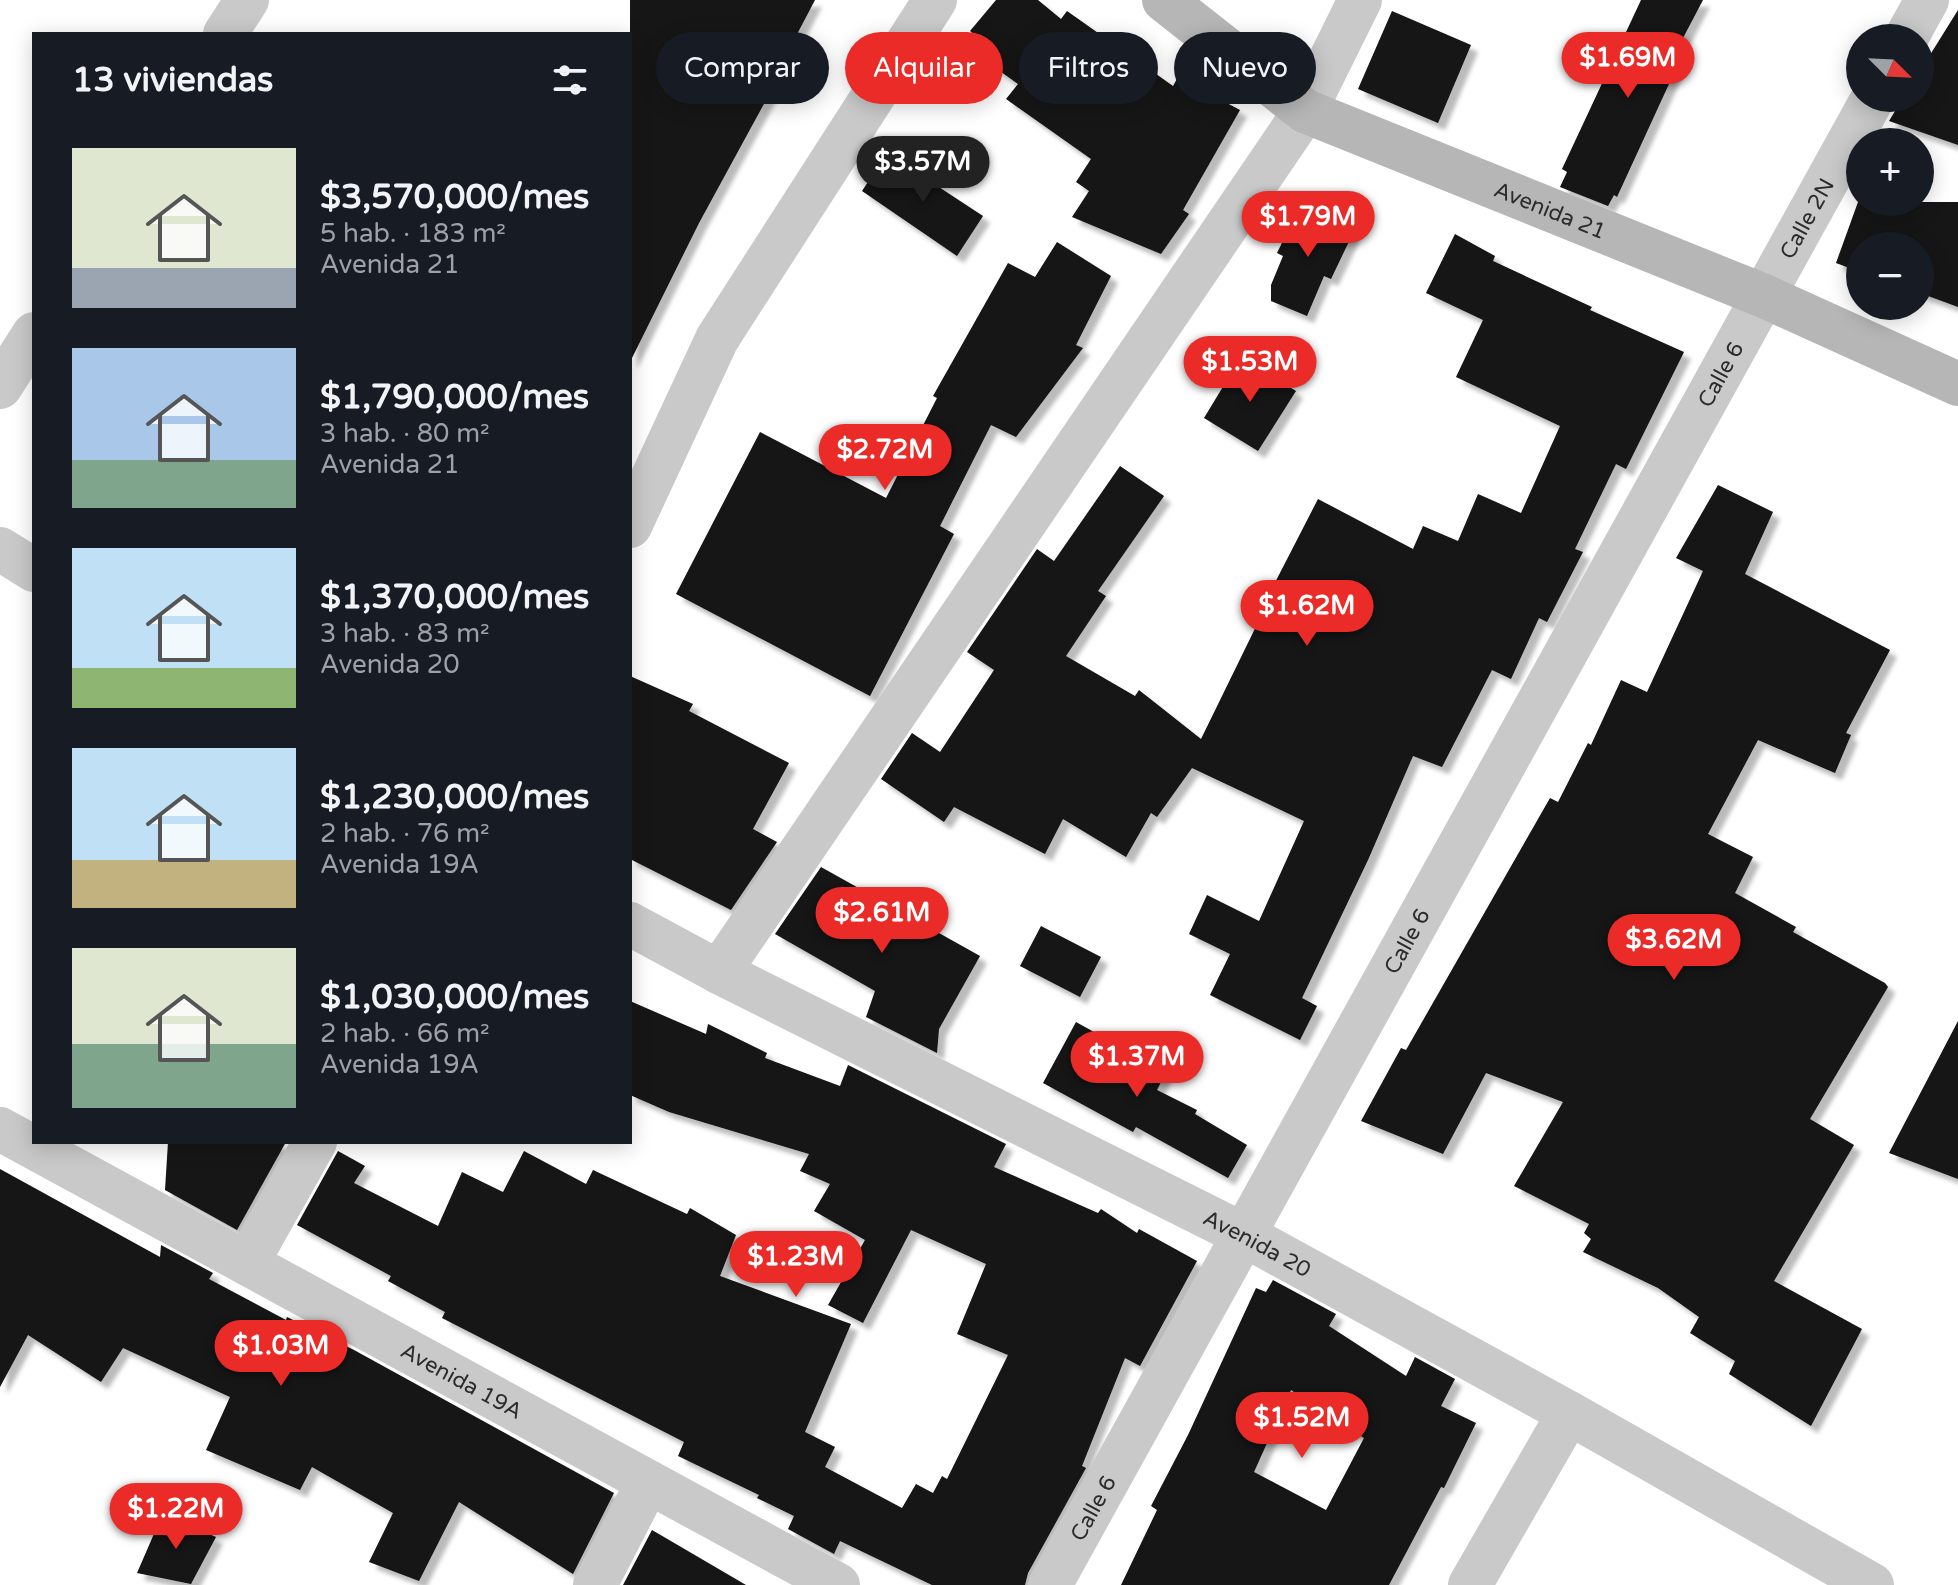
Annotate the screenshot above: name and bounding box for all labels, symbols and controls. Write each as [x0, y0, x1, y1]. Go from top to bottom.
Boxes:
north arrow [1846, 24, 1934, 112]
map controls [1846, 24, 1934, 320]
chip: Comprar [656, 32, 829, 104]
chip: Alquilar [845, 32, 1003, 104]
chip: Filtros [1019, 32, 1158, 104]
chip: Nuevo [1174, 32, 1316, 104]
pin: $1.69M [1563, 32, 1693, 100]
text: $1.69M [1580, 42, 1676, 73]
icon: filters [548, 58, 592, 102]
text: 13 viviendas [72, 60, 273, 101]
button: + [1846, 128, 1934, 216]
pin: $3.57M [858, 136, 988, 204]
text: $3.57M [875, 146, 971, 177]
street label: Calle 2N [1775, 174, 1840, 264]
text: $3,570,000/mes [320, 177, 589, 218]
street label: Avenida 21 [1490, 177, 1610, 245]
icon: home [136, 180, 232, 276]
pin: $1.79M [1243, 191, 1373, 259]
text: $1.79M [1260, 201, 1356, 232]
text: 5 hab. · 183 m² [320, 218, 506, 249]
button: − [1846, 232, 1934, 320]
text: Avenida 21 [320, 249, 460, 280]
pin: $1.53M [1185, 336, 1315, 404]
street label: Calle 6 [1693, 337, 1750, 412]
text: $1.53M [1202, 346, 1298, 377]
text: $1,790,000/mes [320, 377, 589, 418]
icon: home [136, 380, 232, 476]
text: 3 hab. · 80 m² [320, 418, 490, 449]
pin: $2.72M [820, 424, 950, 492]
text: $2.72M [837, 434, 933, 465]
text: Avenida 21 [320, 449, 460, 480]
text: $1,370,000/mes [320, 577, 589, 618]
icon: home [136, 580, 232, 676]
pin: $1.62M [1242, 580, 1372, 648]
text: $1.62M [1259, 590, 1355, 621]
text: 3 hab. · 83 m² [320, 618, 490, 649]
text: Avenida 20 [320, 649, 460, 680]
text: $1,230,000/mes [320, 777, 589, 818]
icon: home [136, 780, 232, 876]
text: 2 hab. · 76 m² [320, 818, 490, 849]
text: Avenida 19A [320, 849, 479, 880]
pin: $2.61M [817, 887, 947, 955]
text: $2.61M [834, 897, 930, 928]
street label: Calle 6 [1379, 904, 1436, 979]
pin: $3.62M [1609, 914, 1739, 982]
text: $3.62M [1626, 924, 1722, 955]
text: $1,030,000/mes [320, 977, 589, 1018]
icon: home [136, 980, 232, 1076]
text: 2 hab. · 66 m² [320, 1018, 490, 1049]
pin: $1.37M [1072, 1031, 1202, 1099]
text: $1.37M [1089, 1041, 1185, 1072]
text: Avenida 19A [320, 1049, 479, 1080]
street label: Avenida 20 [1199, 1205, 1315, 1283]
pin: $1.23M [731, 1231, 861, 1299]
text: $1.23M [748, 1241, 844, 1272]
pin: $1.03M [216, 1320, 346, 1388]
text: $1.03M [233, 1330, 329, 1361]
street label: Avenida 19A [396, 1338, 527, 1425]
pin: $1.52M [1237, 1392, 1367, 1460]
text: $1.52M [1254, 1402, 1350, 1433]
street label: Calle 6 [1065, 1471, 1122, 1546]
pin: $1.22M [111, 1483, 241, 1551]
text: $1.22M [128, 1493, 224, 1524]

